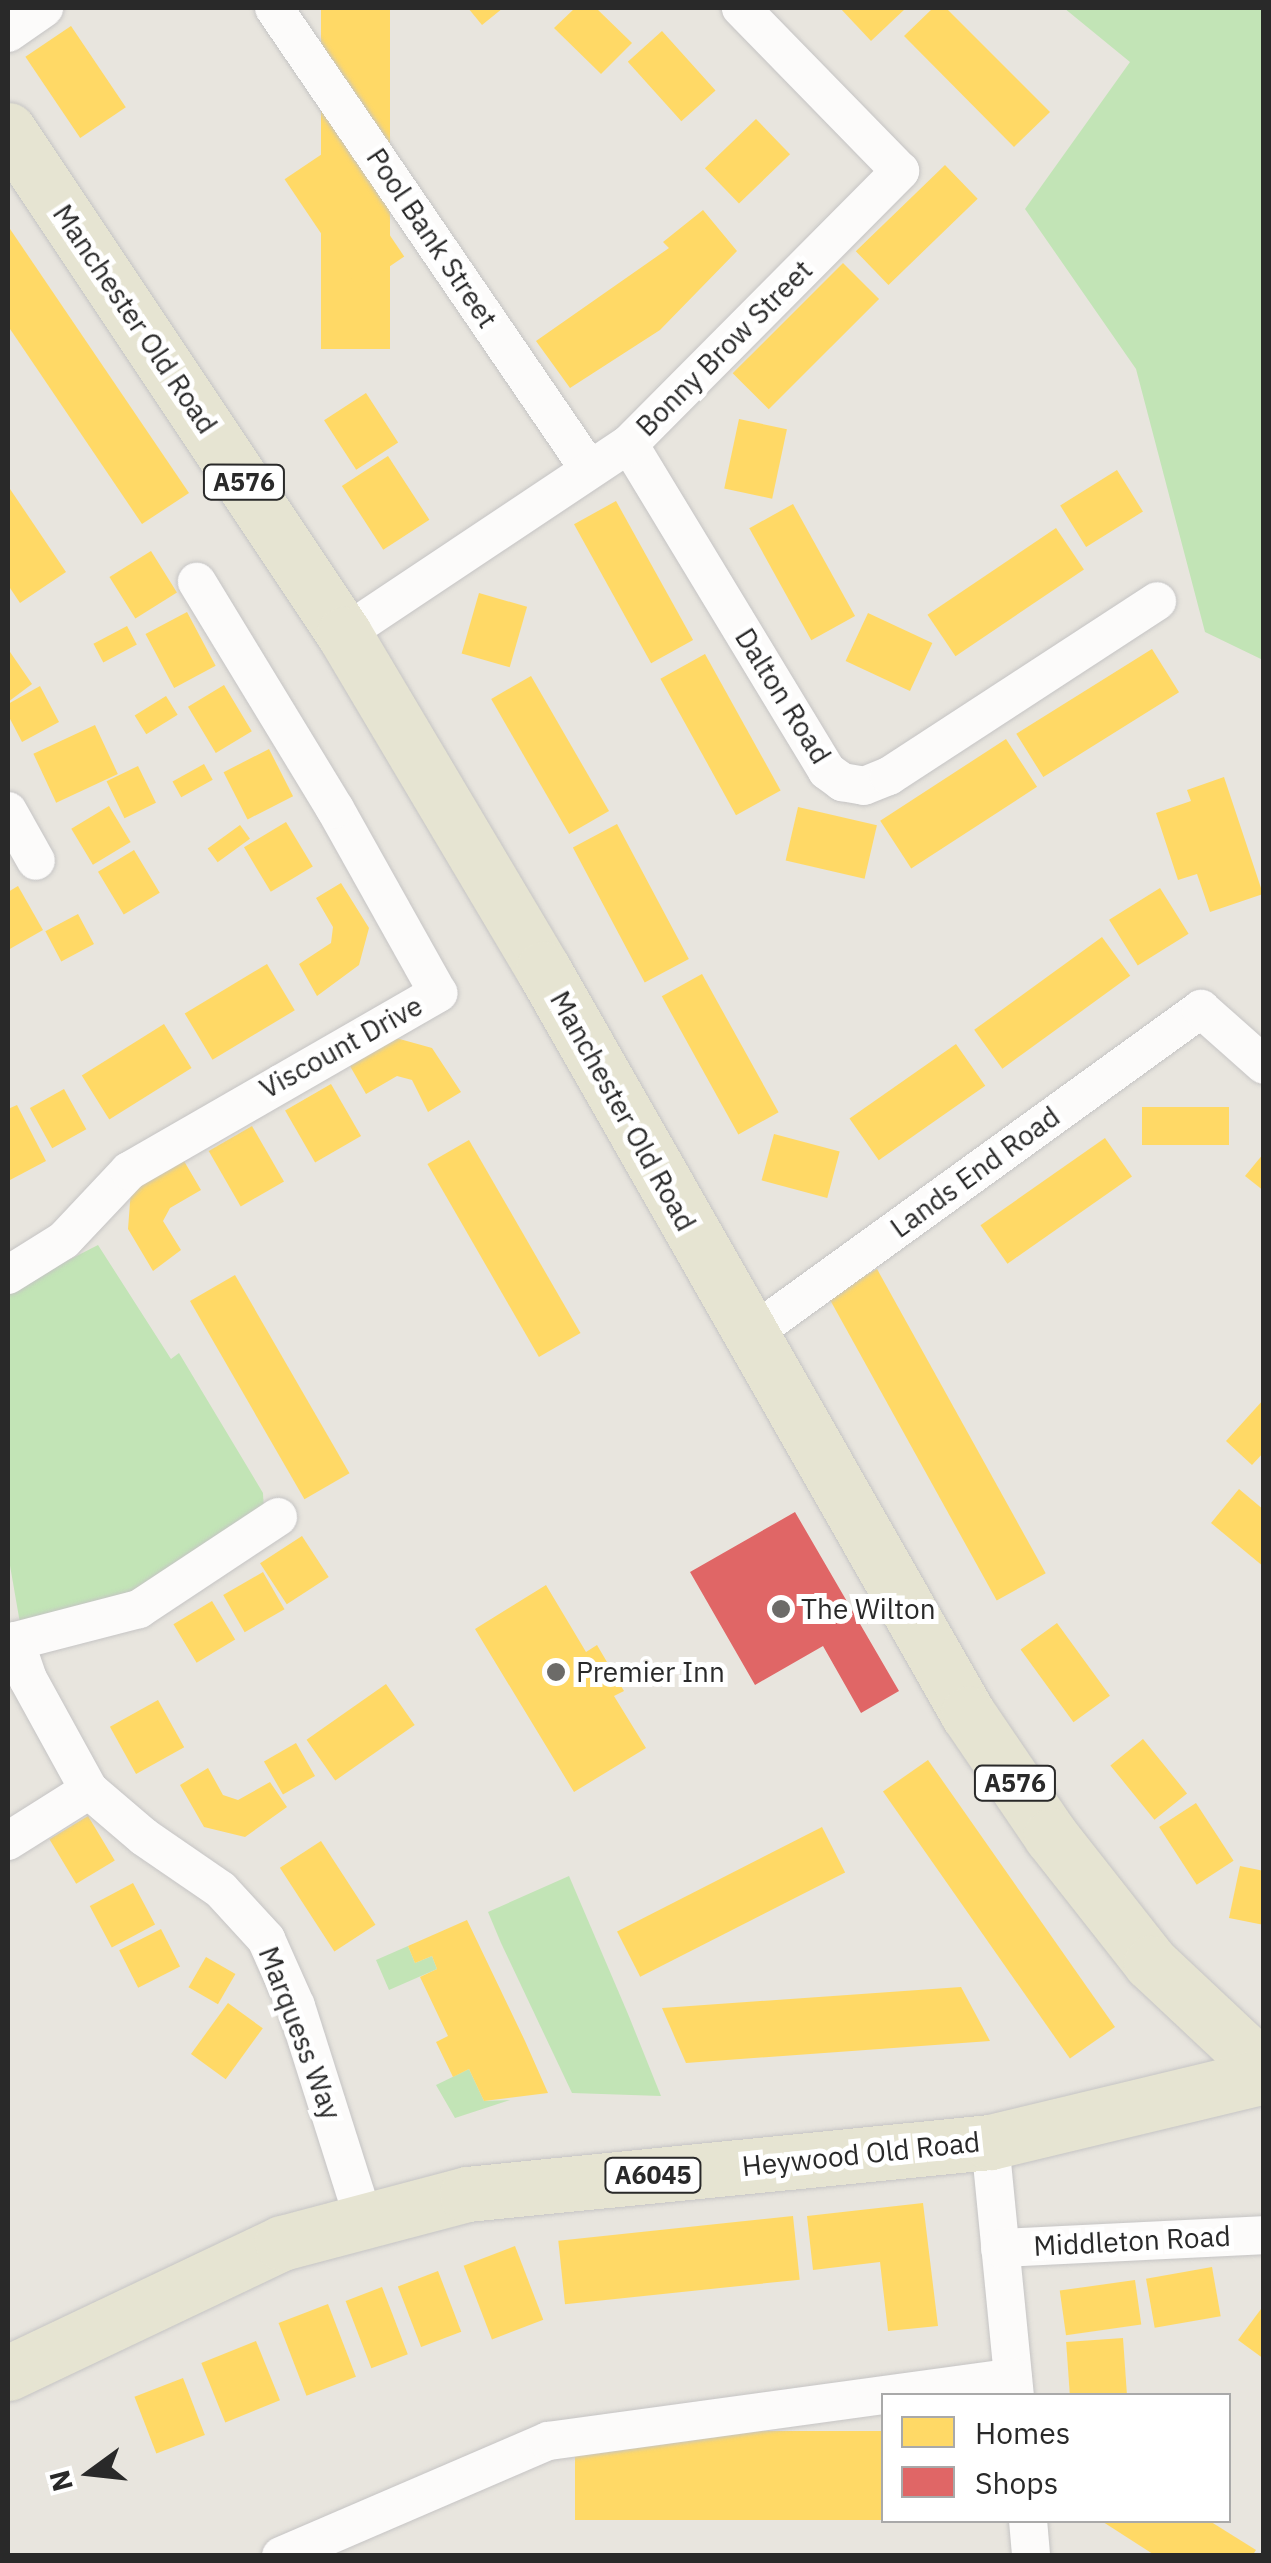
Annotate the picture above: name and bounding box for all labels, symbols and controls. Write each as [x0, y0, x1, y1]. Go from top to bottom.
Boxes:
street label: Pool Bank Street [360, 142, 504, 334]
street label: Manchester Old Road [46, 198, 224, 440]
street label: Bonny Brow Street [629, 253, 819, 443]
road number: A576 [202, 462, 286, 502]
street label: Dalton Road [728, 622, 838, 770]
street label: Manchester Old Road [543, 985, 703, 1237]
street label: Viscount Drive [254, 989, 428, 1105]
street label: Lands End Road [884, 1099, 1066, 1245]
place label: The Wilton [801, 1592, 936, 1626]
marker: The Wilton [770, 1598, 792, 1620]
place label: Premier Inn [576, 1655, 725, 1689]
marker: Premier Inn [545, 1661, 567, 1683]
road number: A576 [972, 1763, 1058, 1803]
street label: Marquess Way [252, 1942, 348, 2124]
street label: Heywood Old Road [740, 2125, 982, 2183]
road number: A6045 [603, 2155, 703, 2195]
street label: Middleton Road [1033, 2219, 1231, 2263]
legend [881, 2393, 1231, 2523]
text: Homes [975, 2413, 1070, 2452]
north arrow [40, 2423, 140, 2523]
text: Shops [975, 2463, 1058, 2502]
text: N [40, 2466, 81, 2495]

